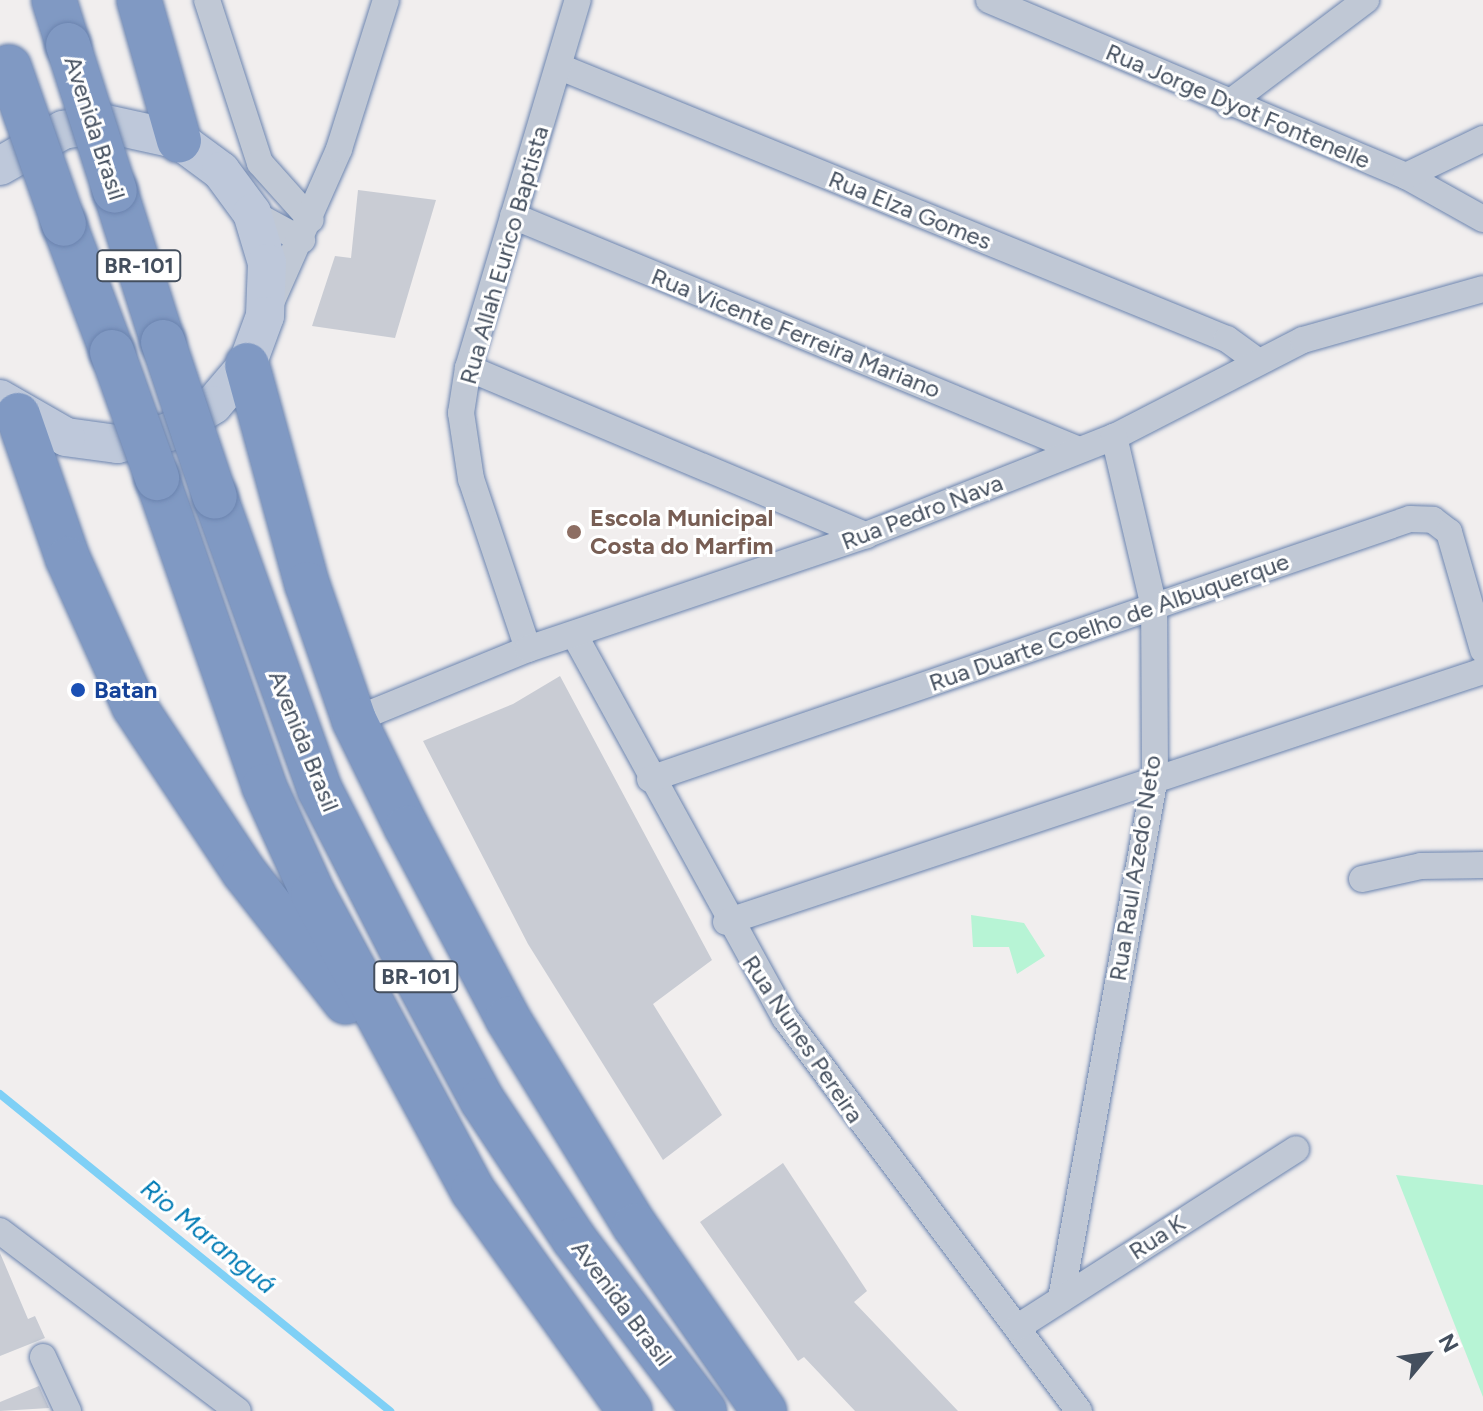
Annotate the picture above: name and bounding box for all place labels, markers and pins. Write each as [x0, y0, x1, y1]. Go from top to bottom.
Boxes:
place label: Escola Municipal Costa do Marfim [590, 504, 774, 560]
marker: Escola Municipal Costa do Marfim [565, 523, 583, 541]
place label: Batan [94, 676, 157, 704]
marker: Batan [69, 681, 87, 699]

